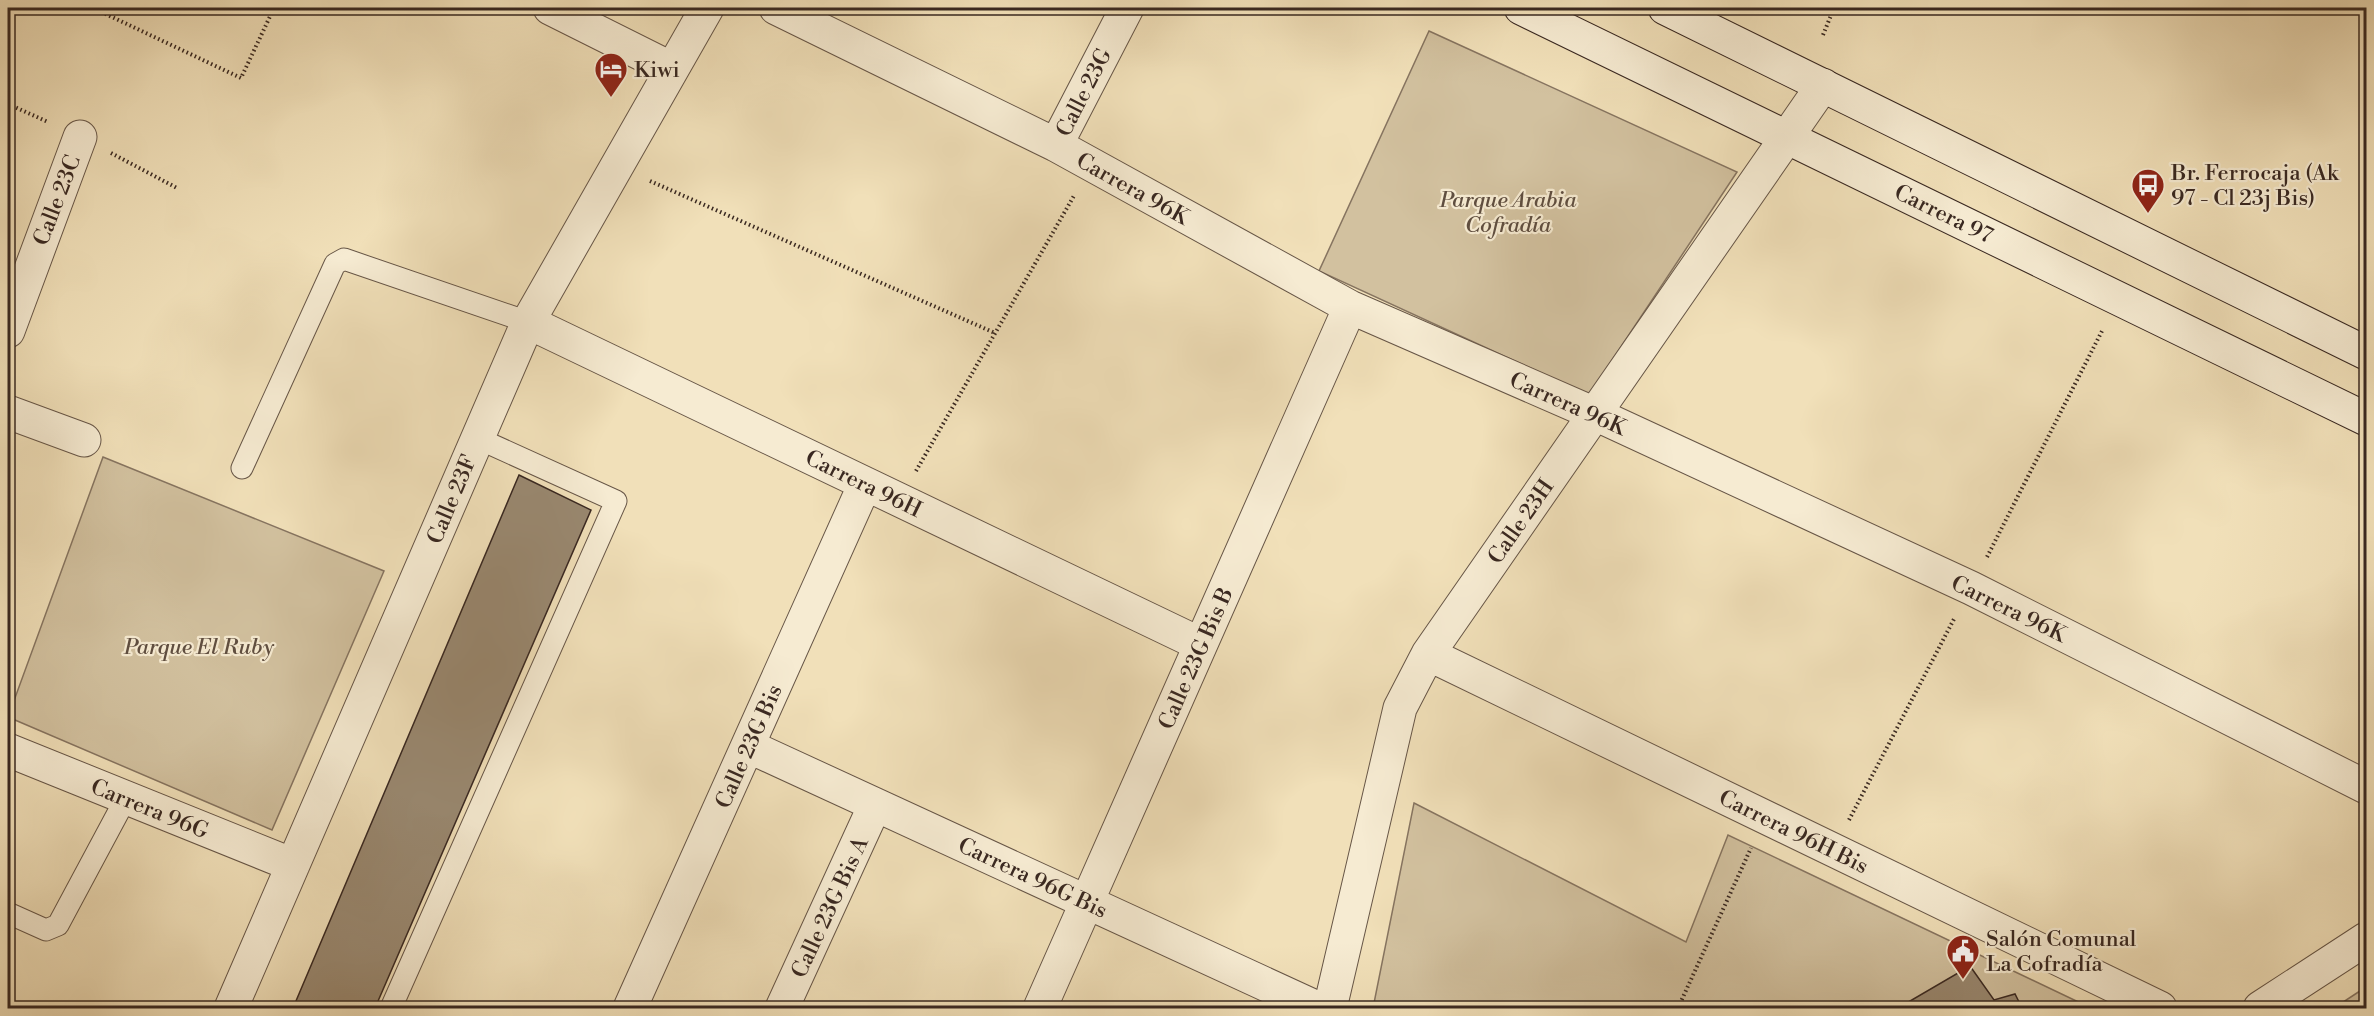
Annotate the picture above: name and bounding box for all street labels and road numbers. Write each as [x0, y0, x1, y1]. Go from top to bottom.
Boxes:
street label: Calle 23G [1051, 44, 1118, 141]
street label: Carrera 96K [1071, 147, 1195, 232]
street label: Calle 23C [28, 151, 87, 250]
street label: Carrera 97 [1890, 179, 1997, 250]
street label: Carrera 96K [1505, 367, 1631, 443]
street label: Carrera 96H [801, 445, 926, 524]
street label: Calle 23F [422, 451, 483, 548]
street label: Calle 23H [1482, 474, 1560, 569]
street label: Carrera 96K [1947, 570, 2072, 650]
street label: Calle 23G Bis B [1153, 583, 1240, 734]
street label: Calle 23G Bis [710, 680, 789, 813]
street label: Carrera 96G [87, 774, 212, 845]
street label: Carrera 96H Bis [1714, 785, 1872, 880]
street label: Calle 23G Bis A [786, 832, 875, 982]
street label: Carrera 96G Bis [953, 832, 1111, 925]

